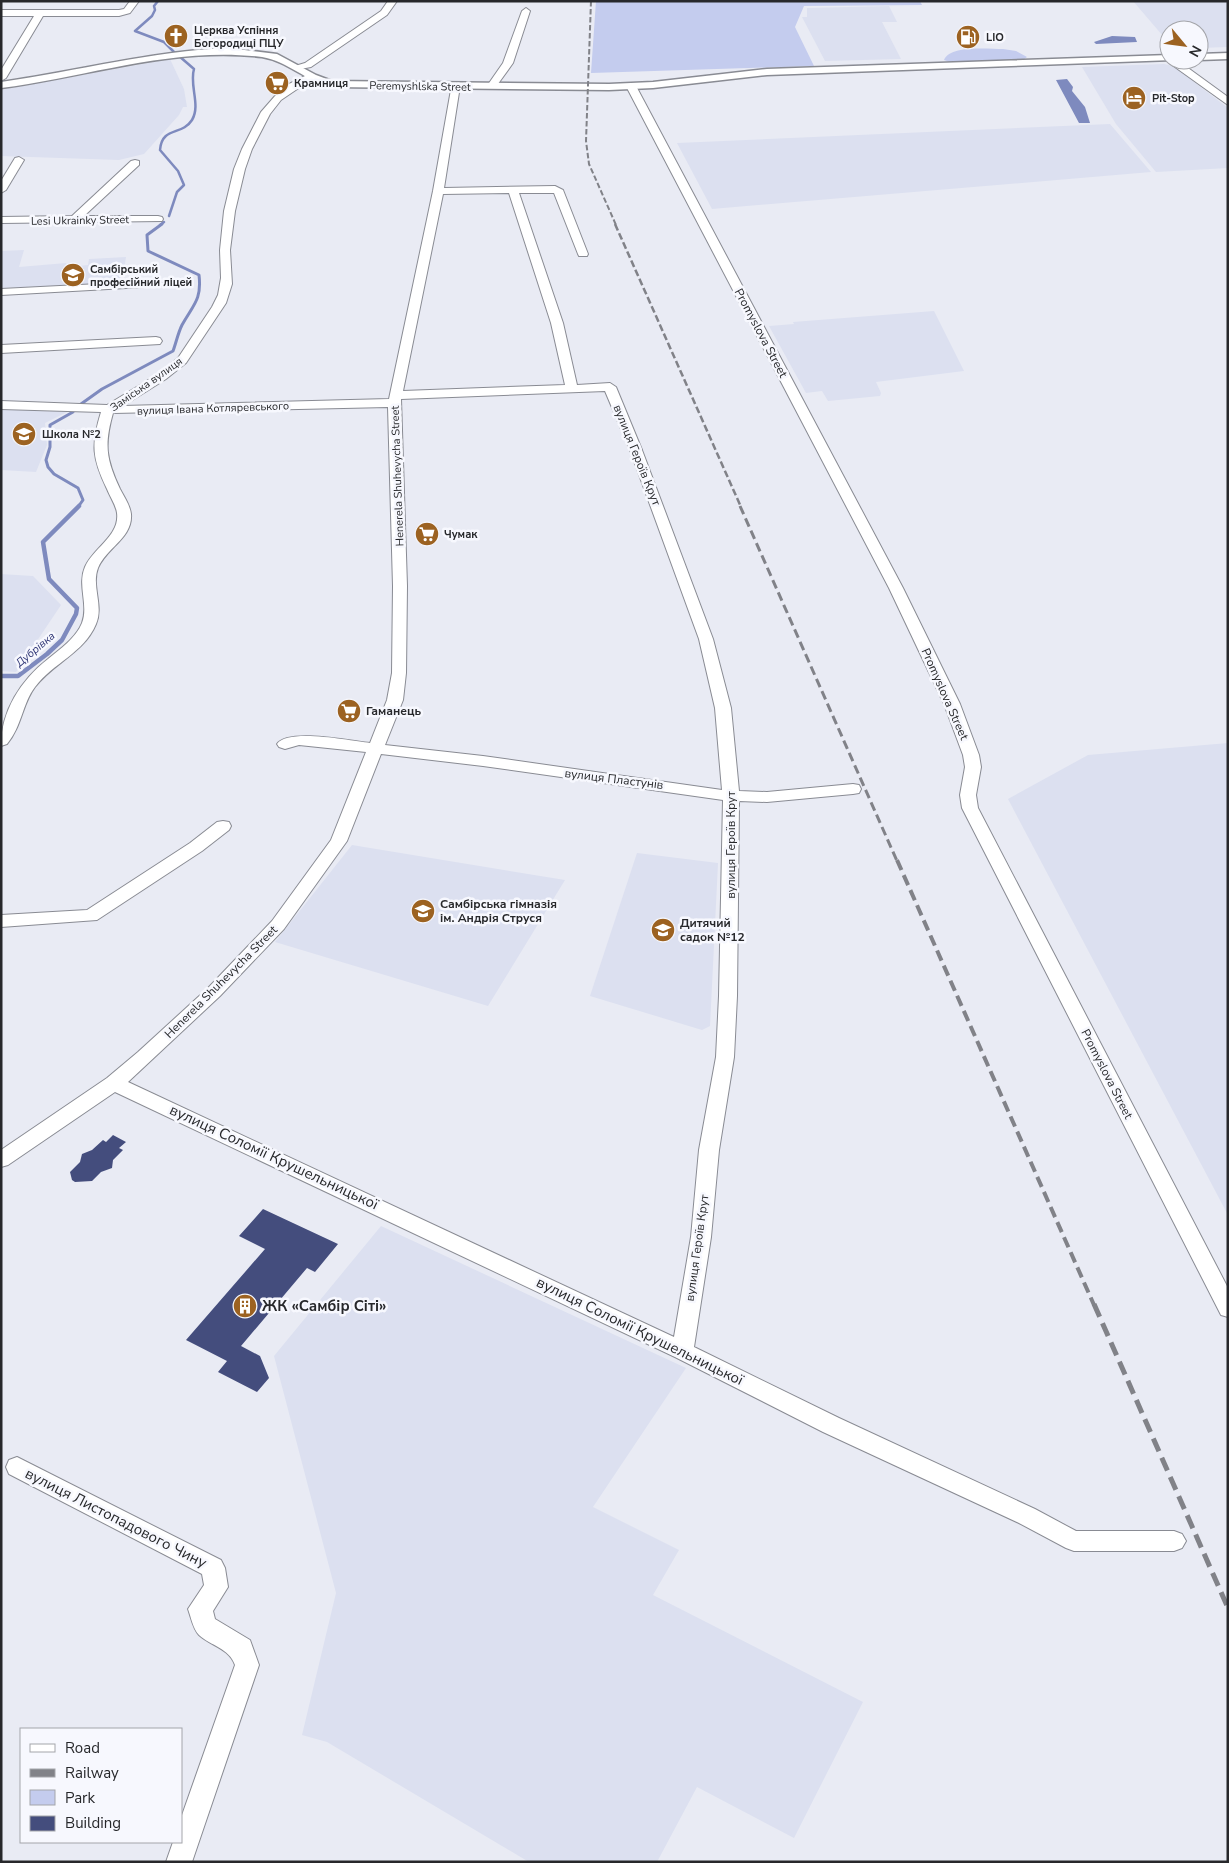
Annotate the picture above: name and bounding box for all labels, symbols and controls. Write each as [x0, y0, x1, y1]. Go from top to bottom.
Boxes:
north arrow [1159, 20, 1209, 70]
church icon: Церква Успіння Богородиці ПЦУ [163, 23, 189, 49]
place label: Церква Успіння Богородиці ПЦУ [194, 23, 284, 51]
fuel station icon: LIO [955, 24, 981, 50]
place label: LIO [986, 30, 1004, 45]
text: N [1184, 42, 1206, 60]
supermarket icon: Крамниця [264, 70, 290, 96]
place label: Крамниця [294, 76, 348, 91]
street label: Peremyshlska Street [369, 78, 471, 95]
hotel icon: Pit-Stop [1121, 85, 1147, 111]
place label: Pit-Stop [1152, 91, 1195, 106]
street label: Lesi Ukrainky Street [31, 212, 129, 229]
school or university icon: Самбірський професійний ліцей [60, 262, 86, 288]
place label: Самбірський професійний ліцей [90, 262, 192, 290]
street label: Promyslova Street [731, 286, 792, 381]
street label: Заміська вулиця [107, 354, 186, 415]
street label: вулиця Івана Котляревського [137, 398, 289, 419]
street label: вулиця Героїв Крут [609, 402, 665, 508]
street label: Henerela Shuhevycha Street [388, 405, 407, 547]
school or university icon: Школа №2 [11, 421, 37, 447]
place label: Школа №2 [42, 427, 101, 442]
supermarket icon: Чумак [414, 521, 440, 547]
place label: Чумак [444, 527, 478, 542]
water label: Дубрівка [12, 628, 58, 671]
street label: Promyslova Street [918, 646, 973, 743]
supermarket icon: Гаманець [336, 698, 362, 724]
place label: Гаманець [366, 703, 421, 719]
street label: вулиця Пластунів [564, 765, 665, 793]
street label: вулиця Героїв Крут [723, 791, 739, 899]
place label: Самбірська гімназія ім. Андрія Струся [440, 896, 557, 926]
school or university icon: Самбірська гімназія ім. Андрія Струся [410, 898, 436, 924]
place label: Дитячий садок №12 [680, 915, 745, 945]
school or university icon: Дитячий садок №12 [650, 917, 676, 943]
street label: Henerela Shuhevycha Street [161, 922, 281, 1042]
street label: Promyslova Street [1077, 1026, 1137, 1122]
street label: вулиця Соломії Крушельницької [166, 1100, 382, 1214]
street label: вулиця Героїв Крут [682, 1193, 712, 1302]
street label: вулиця Соломії Крушельницької [533, 1272, 747, 1390]
building icon: ЖК «Самбір Сіті» [232, 1293, 258, 1319]
place label: ЖК «Самбір Сіті» [262, 1296, 386, 1316]
street label: вулиця Листопадового Чину [22, 1463, 210, 1573]
legend [20, 1728, 182, 1843]
text: Road [65, 1738, 100, 1758]
text: Railway [65, 1763, 119, 1783]
text: Park [65, 1788, 95, 1808]
text: Building [65, 1813, 121, 1833]

